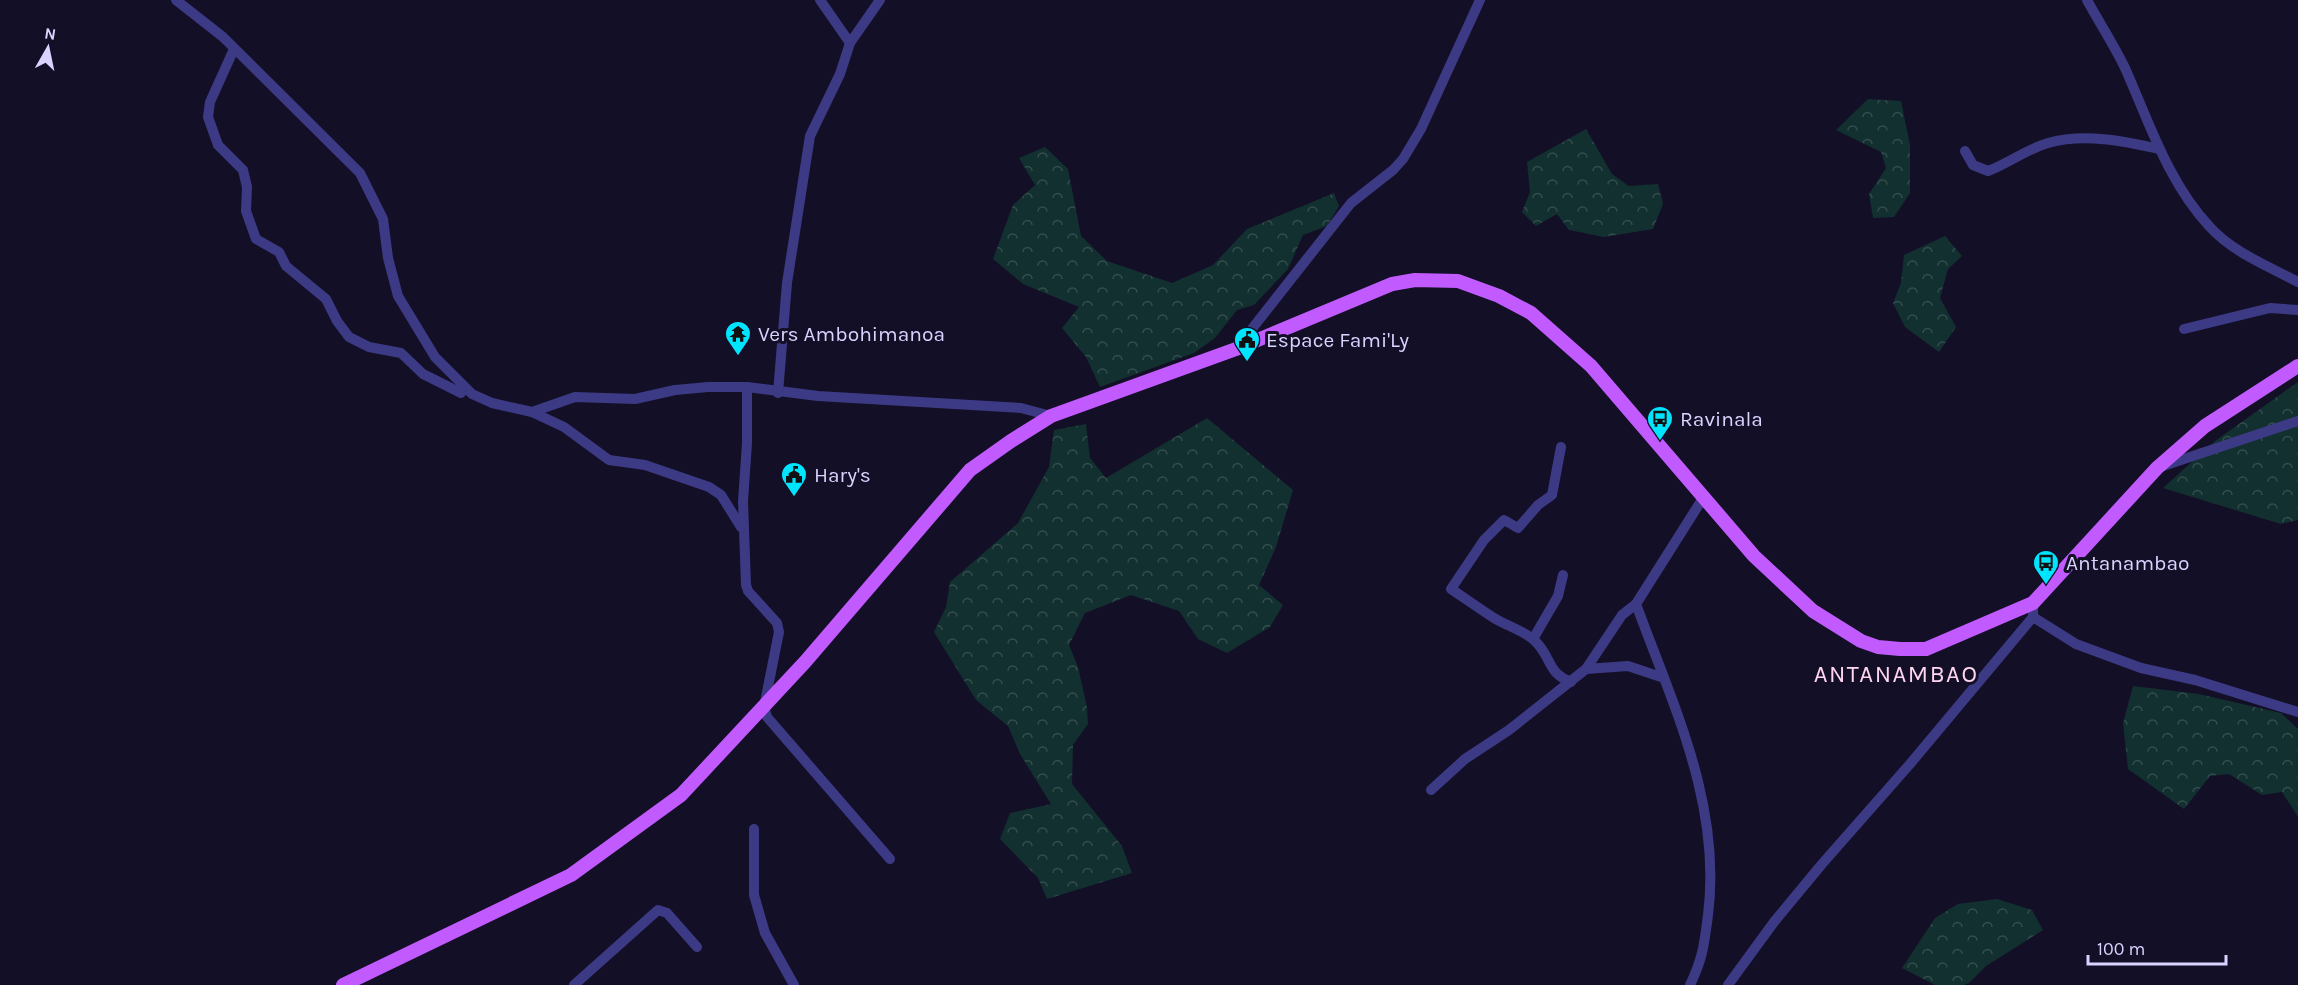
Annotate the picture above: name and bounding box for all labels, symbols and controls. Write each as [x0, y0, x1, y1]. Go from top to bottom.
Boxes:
north arrow [18, 18, 78, 78]
text: N [43, 23, 57, 44]
temple icon: Vers Ambohimanoa [723, 319, 753, 357]
place label: Vers Ambohimanoa [758, 322, 945, 346]
public building icon: Espace Fami'Ly [1232, 325, 1262, 363]
place label: Espace Fami'Ly [1266, 328, 1409, 352]
bus stop icon: Ravinala [1645, 404, 1675, 442]
place label: Ravinala [1680, 407, 1763, 431]
public building icon: Hary's [779, 460, 809, 498]
place label: Hary's [814, 463, 871, 487]
bus stop icon: Antanambao [2031, 548, 2061, 586]
place label: Antanambao [2066, 551, 2190, 575]
district label: ANTANAMBAO [1814, 660, 1978, 688]
scale bar [2088, 928, 2226, 966]
text: 100 m [2097, 938, 2145, 960]

